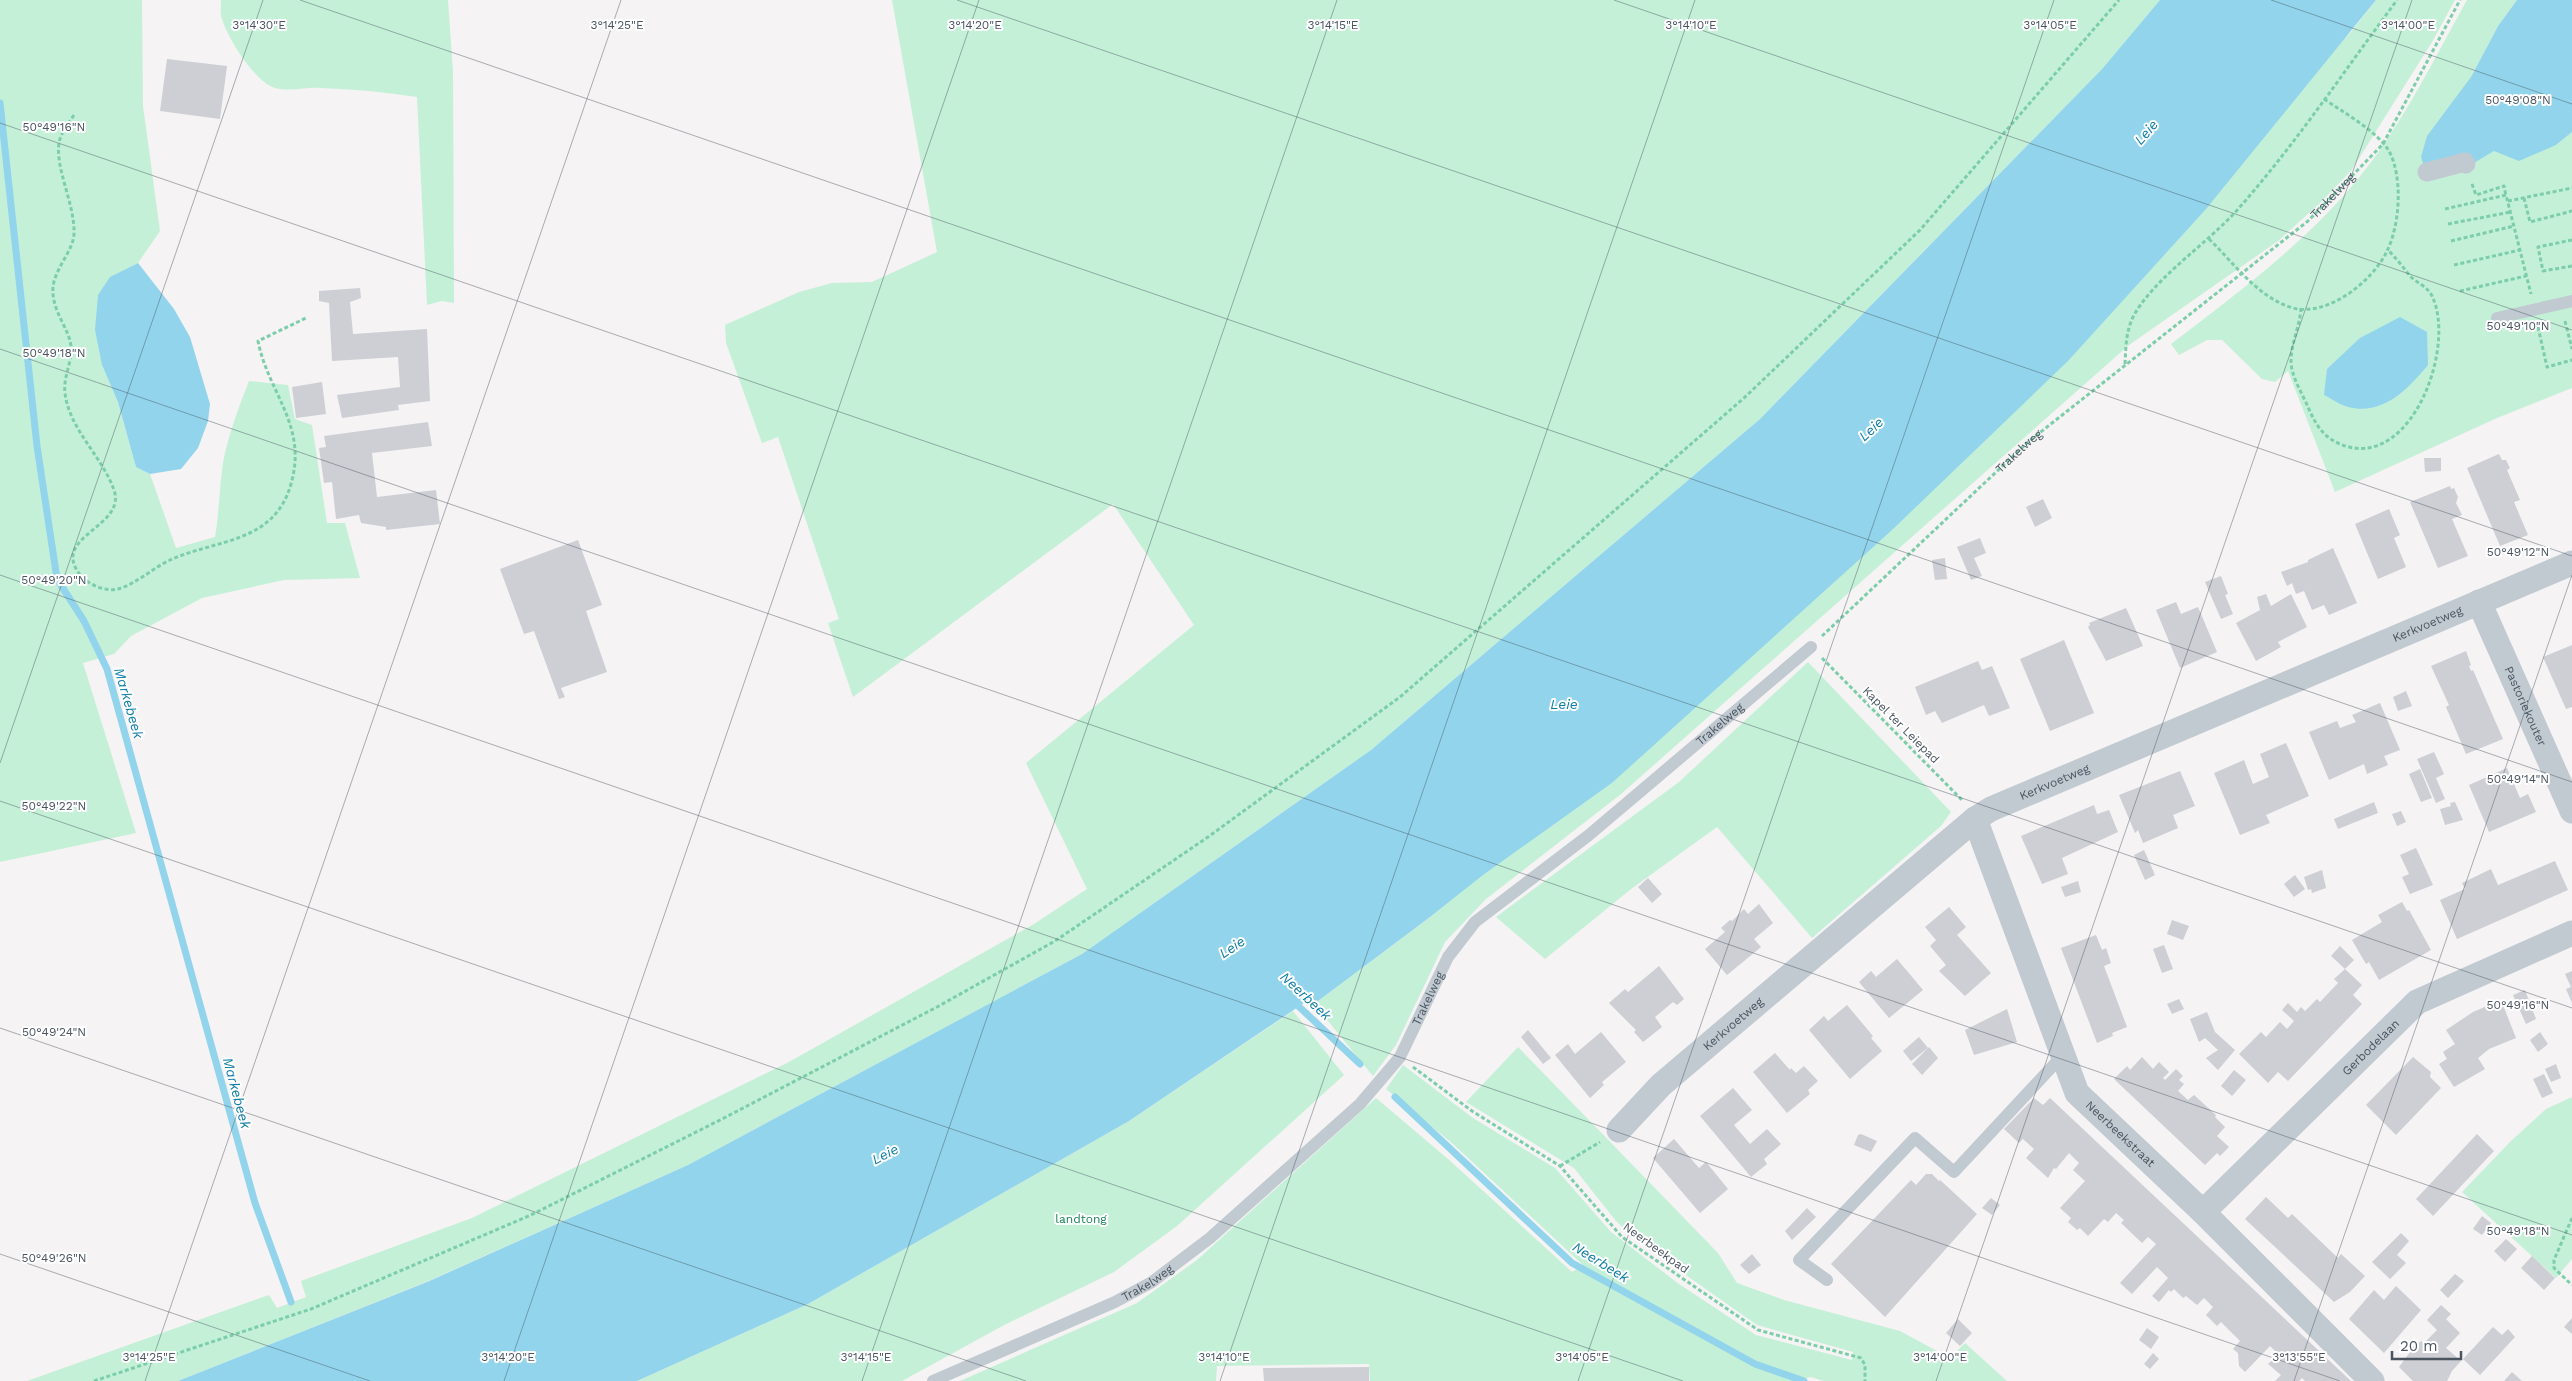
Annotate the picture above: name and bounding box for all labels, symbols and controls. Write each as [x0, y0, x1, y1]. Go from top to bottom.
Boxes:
text: 3°14'30"E [232, 18, 286, 32]
text: 3°14'25"E [590, 18, 644, 32]
text: 3°14'20"E [948, 18, 1002, 32]
text: 3°14'15"E [1308, 18, 1359, 32]
text: 3°14'10"E [1665, 18, 1717, 32]
text: 3°14'05"E [2023, 18, 2077, 32]
text: 3°14'00"E [2381, 18, 2435, 32]
text: 50°49'08"N [2485, 93, 2551, 107]
water label: Leie [2131, 116, 2161, 148]
text: 50°49'16"N [23, 120, 85, 134]
street label: Trakelweg [2307, 170, 2358, 221]
text: 50°49'10"N [2486, 319, 2550, 333]
text: 50°49'18"N [23, 346, 85, 360]
water label: Leie [1855, 414, 1887, 444]
street label: Trakelweg [1993, 426, 2045, 476]
text: 50°49'12"N [2487, 545, 2549, 559]
text: 50°49'20"N [21, 573, 87, 587]
street label: Kerkvoetweg [2391, 603, 2465, 645]
street label: Pastoriekouter [2502, 664, 2549, 748]
water label: Markebeek [111, 666, 147, 741]
street label: Kapel ter Leiepad [1860, 684, 1942, 766]
water label: Leie [1550, 696, 1578, 712]
street label: Trakelweg [1693, 700, 1747, 748]
street label: Kerkvoetweg [2018, 761, 2092, 803]
text: 50°49'14"N [2487, 772, 2549, 786]
text: 50°49'22"N [22, 799, 86, 813]
water label: Leie [1216, 933, 1248, 961]
water label: Neerbeek [1277, 968, 1335, 1024]
street label: Trakelweg [1409, 969, 1447, 1028]
street label: Kerkvoetweg [1700, 994, 1766, 1053]
text: 50°49'16"N [2487, 998, 2549, 1012]
street label: Gerbodelaan [2339, 1016, 2402, 1078]
text: 50°49'24"N [22, 1025, 86, 1039]
water label: Markebeek [220, 1056, 254, 1131]
street label: Neerbeekstraat [2083, 1098, 2158, 1170]
water label: Leie [869, 1141, 901, 1167]
park label: landtong [1055, 1212, 1107, 1226]
street label: Neerbeekpad [1621, 1220, 1691, 1276]
text: 50°49'18"N [2487, 1224, 2549, 1238]
water label: Neerbeek [1570, 1238, 1632, 1286]
text: 50°49'26"N [21, 1251, 87, 1265]
street label: Trakelweg [1119, 1261, 1176, 1304]
scale bar [2392, 1328, 2461, 1360]
text: 20 m [2400, 1337, 2438, 1355]
text: 3°14'25"E [122, 1350, 176, 1364]
text: 3°14'20"E [481, 1350, 535, 1364]
text: 3°14'15"E [841, 1350, 892, 1364]
text: 3°14'10"E [1198, 1350, 1250, 1364]
text: 3°14'05"E [1555, 1350, 1609, 1364]
text: 3°14'00"E [1913, 1350, 1967, 1364]
text: 3°13'55"E [2272, 1350, 2326, 1364]

